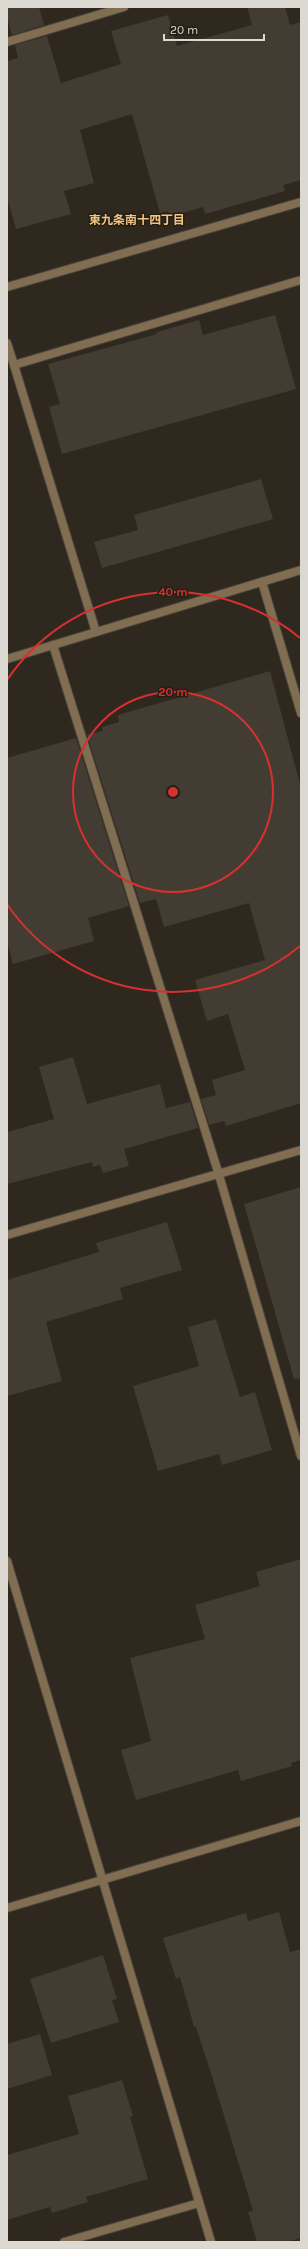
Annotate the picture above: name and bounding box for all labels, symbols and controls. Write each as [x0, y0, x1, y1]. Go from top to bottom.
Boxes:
scale bar [164, 16, 264, 42]
text: 20 m [170, 23, 198, 37]
district label: 東九条南十四丁目 [89, 213, 185, 227]
text: 40 m [158, 585, 188, 599]
text: 20 m [158, 685, 188, 699]
centre of rings [166, 785, 180, 799]

